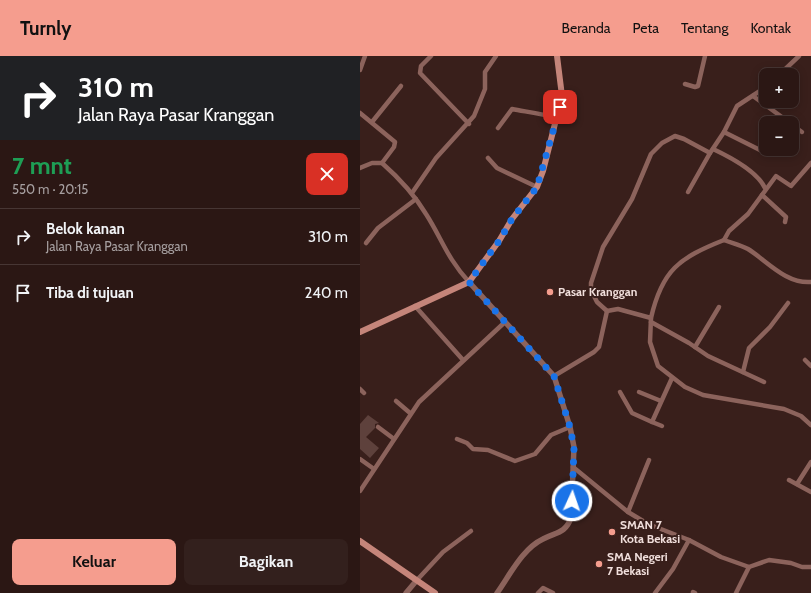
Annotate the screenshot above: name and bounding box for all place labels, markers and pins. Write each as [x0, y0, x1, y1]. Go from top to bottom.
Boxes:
pin [543, 90, 577, 124]
place label: Pasar Kranggan [558, 284, 637, 299]
marker: Pasar Kranggan [545, 287, 555, 297]
place label: SMAN 7 Kota Bekasi [620, 517, 680, 546]
marker: SMAN 7 Kota Bekasi [607, 527, 617, 537]
place label: SMA Negeri 7 Bekasi [607, 549, 668, 578]
marker: SMA Negeri 7 Bekasi [594, 559, 604, 569]

